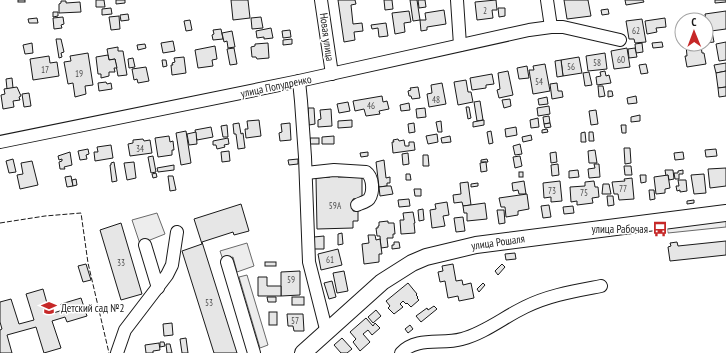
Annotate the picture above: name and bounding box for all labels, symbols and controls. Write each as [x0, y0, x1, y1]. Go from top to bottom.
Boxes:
house number: 2 [483, 5, 487, 16]
street label: Новая улица [317, 12, 337, 62]
north arrow [674, 12, 714, 52]
text: С [691, 15, 696, 29]
house number: 62 [632, 25, 640, 36]
house number: 60 [617, 54, 625, 65]
house number: 58 [593, 57, 601, 68]
house number: 56 [567, 61, 575, 72]
house number: 17 [41, 64, 49, 75]
house number: 19 [75, 68, 83, 79]
street label: улица Попудренко [239, 72, 313, 100]
house number: 54 [535, 76, 543, 87]
house number: 48 [432, 94, 440, 105]
house number: 46 [367, 100, 375, 111]
house number: 34 [136, 143, 144, 154]
house number: 77 [619, 183, 627, 194]
house number: 73 [548, 185, 556, 196]
house number: 75 [580, 187, 588, 198]
house number: 59А [329, 200, 342, 211]
bus stop icon: улица Рабочая [651, 220, 669, 238]
place label: улица Рабочая [592, 222, 648, 236]
street label: улица Рошаля [470, 231, 526, 253]
house number: 61 [326, 254, 334, 265]
house number: 33 [117, 257, 125, 268]
house number: 59 [287, 274, 295, 285]
house number: 53 [205, 297, 213, 308]
school or university icon: Детский сад №2 [40, 299, 58, 317]
place label: Детский сад №2 [61, 301, 124, 315]
house number: 57 [291, 315, 299, 326]

